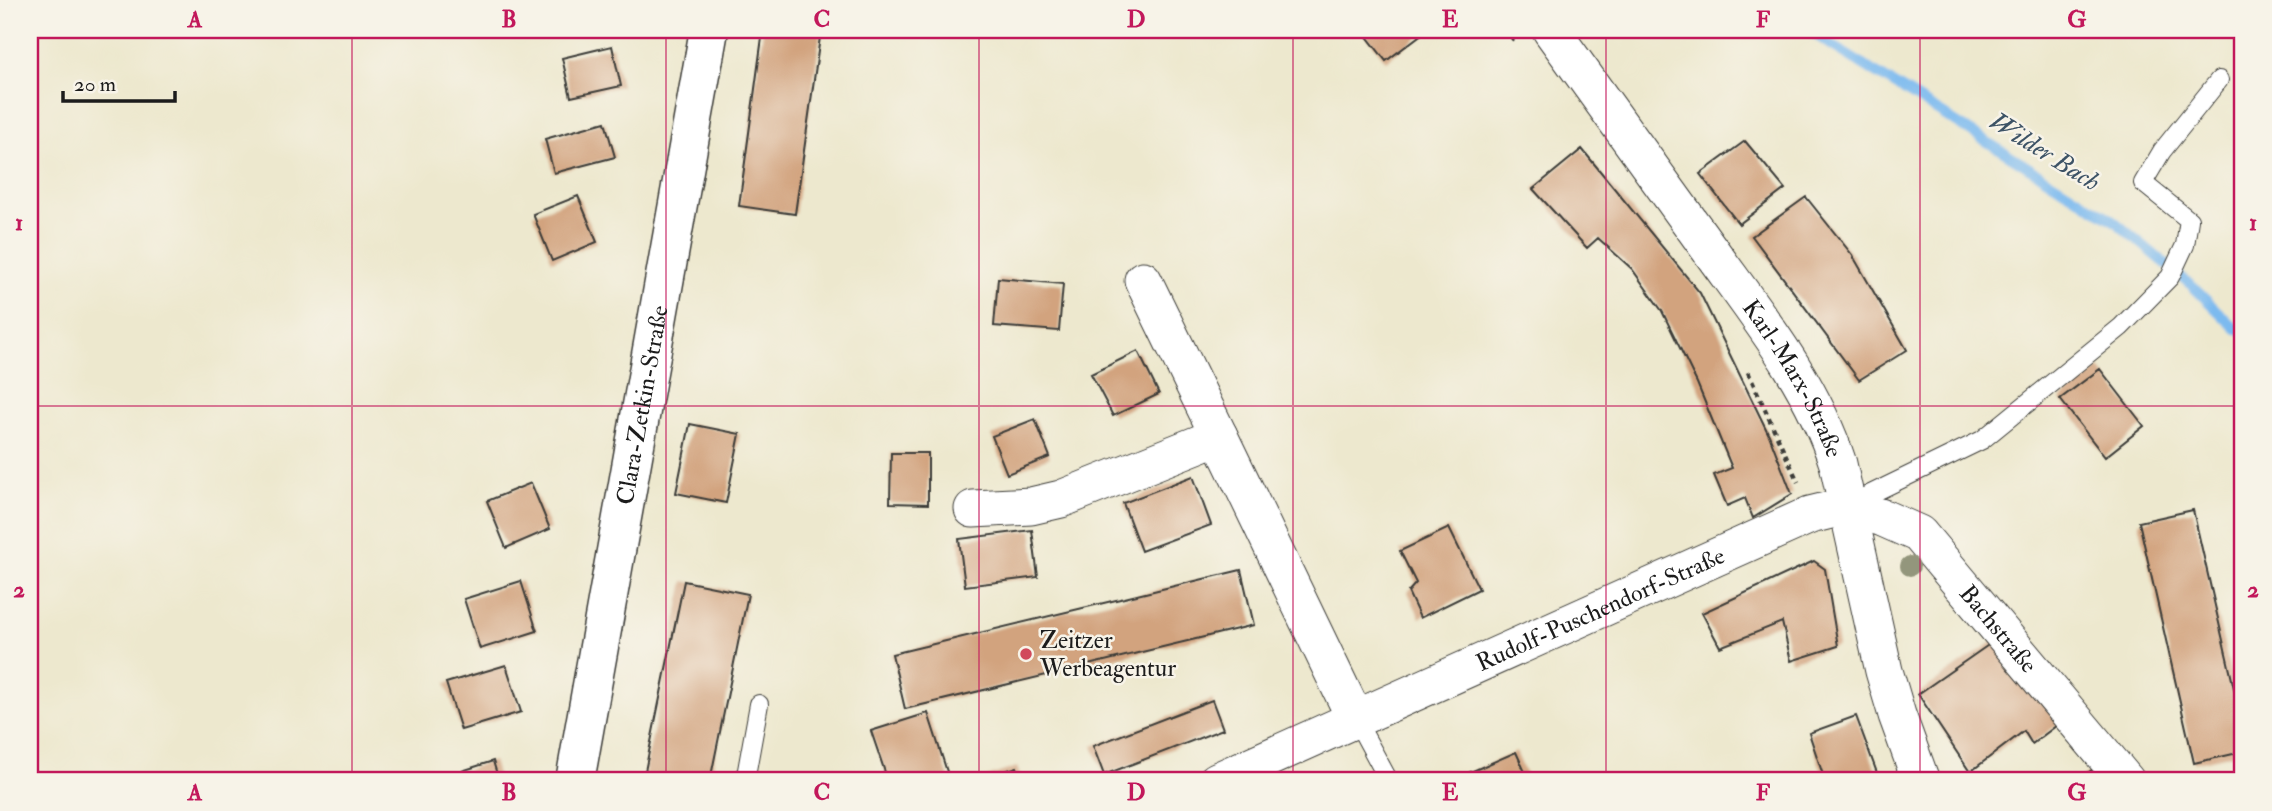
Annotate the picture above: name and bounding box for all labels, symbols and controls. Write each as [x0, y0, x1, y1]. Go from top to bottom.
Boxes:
text: A [187, 5, 203, 34]
text: B [501, 5, 517, 34]
text: C [814, 5, 830, 34]
text: D [1127, 5, 1145, 34]
text: E [1442, 5, 1459, 34]
text: F [1756, 5, 1771, 34]
text: G [2067, 5, 2087, 34]
scale bar [63, 60, 175, 104]
text: 20 m [74, 71, 116, 98]
water label: Wilder Bach [1983, 105, 2106, 198]
text: 1 [15, 208, 23, 237]
text: 1 [2249, 208, 2257, 237]
street label: Karl-Marx-Straße [1735, 294, 1850, 462]
street label: Clara-Zetkin-Straße [610, 303, 676, 507]
street label: Rudolf-Puschendorf-Straße [1471, 540, 1730, 679]
text: 2 [13, 575, 25, 604]
text: 2 [2247, 575, 2259, 604]
street label: Bachstraße [1952, 579, 2044, 680]
place label: Zeitzer Werbeagentur [1039, 625, 1176, 684]
marker: Zeitzer Werbeagentur [1018, 646, 1034, 662]
text: A [187, 778, 203, 807]
text: B [501, 778, 517, 807]
text: C [814, 778, 830, 807]
text: D [1127, 778, 1145, 807]
text: E [1442, 778, 1459, 807]
text: F [1756, 778, 1771, 807]
text: G [2067, 778, 2087, 807]

